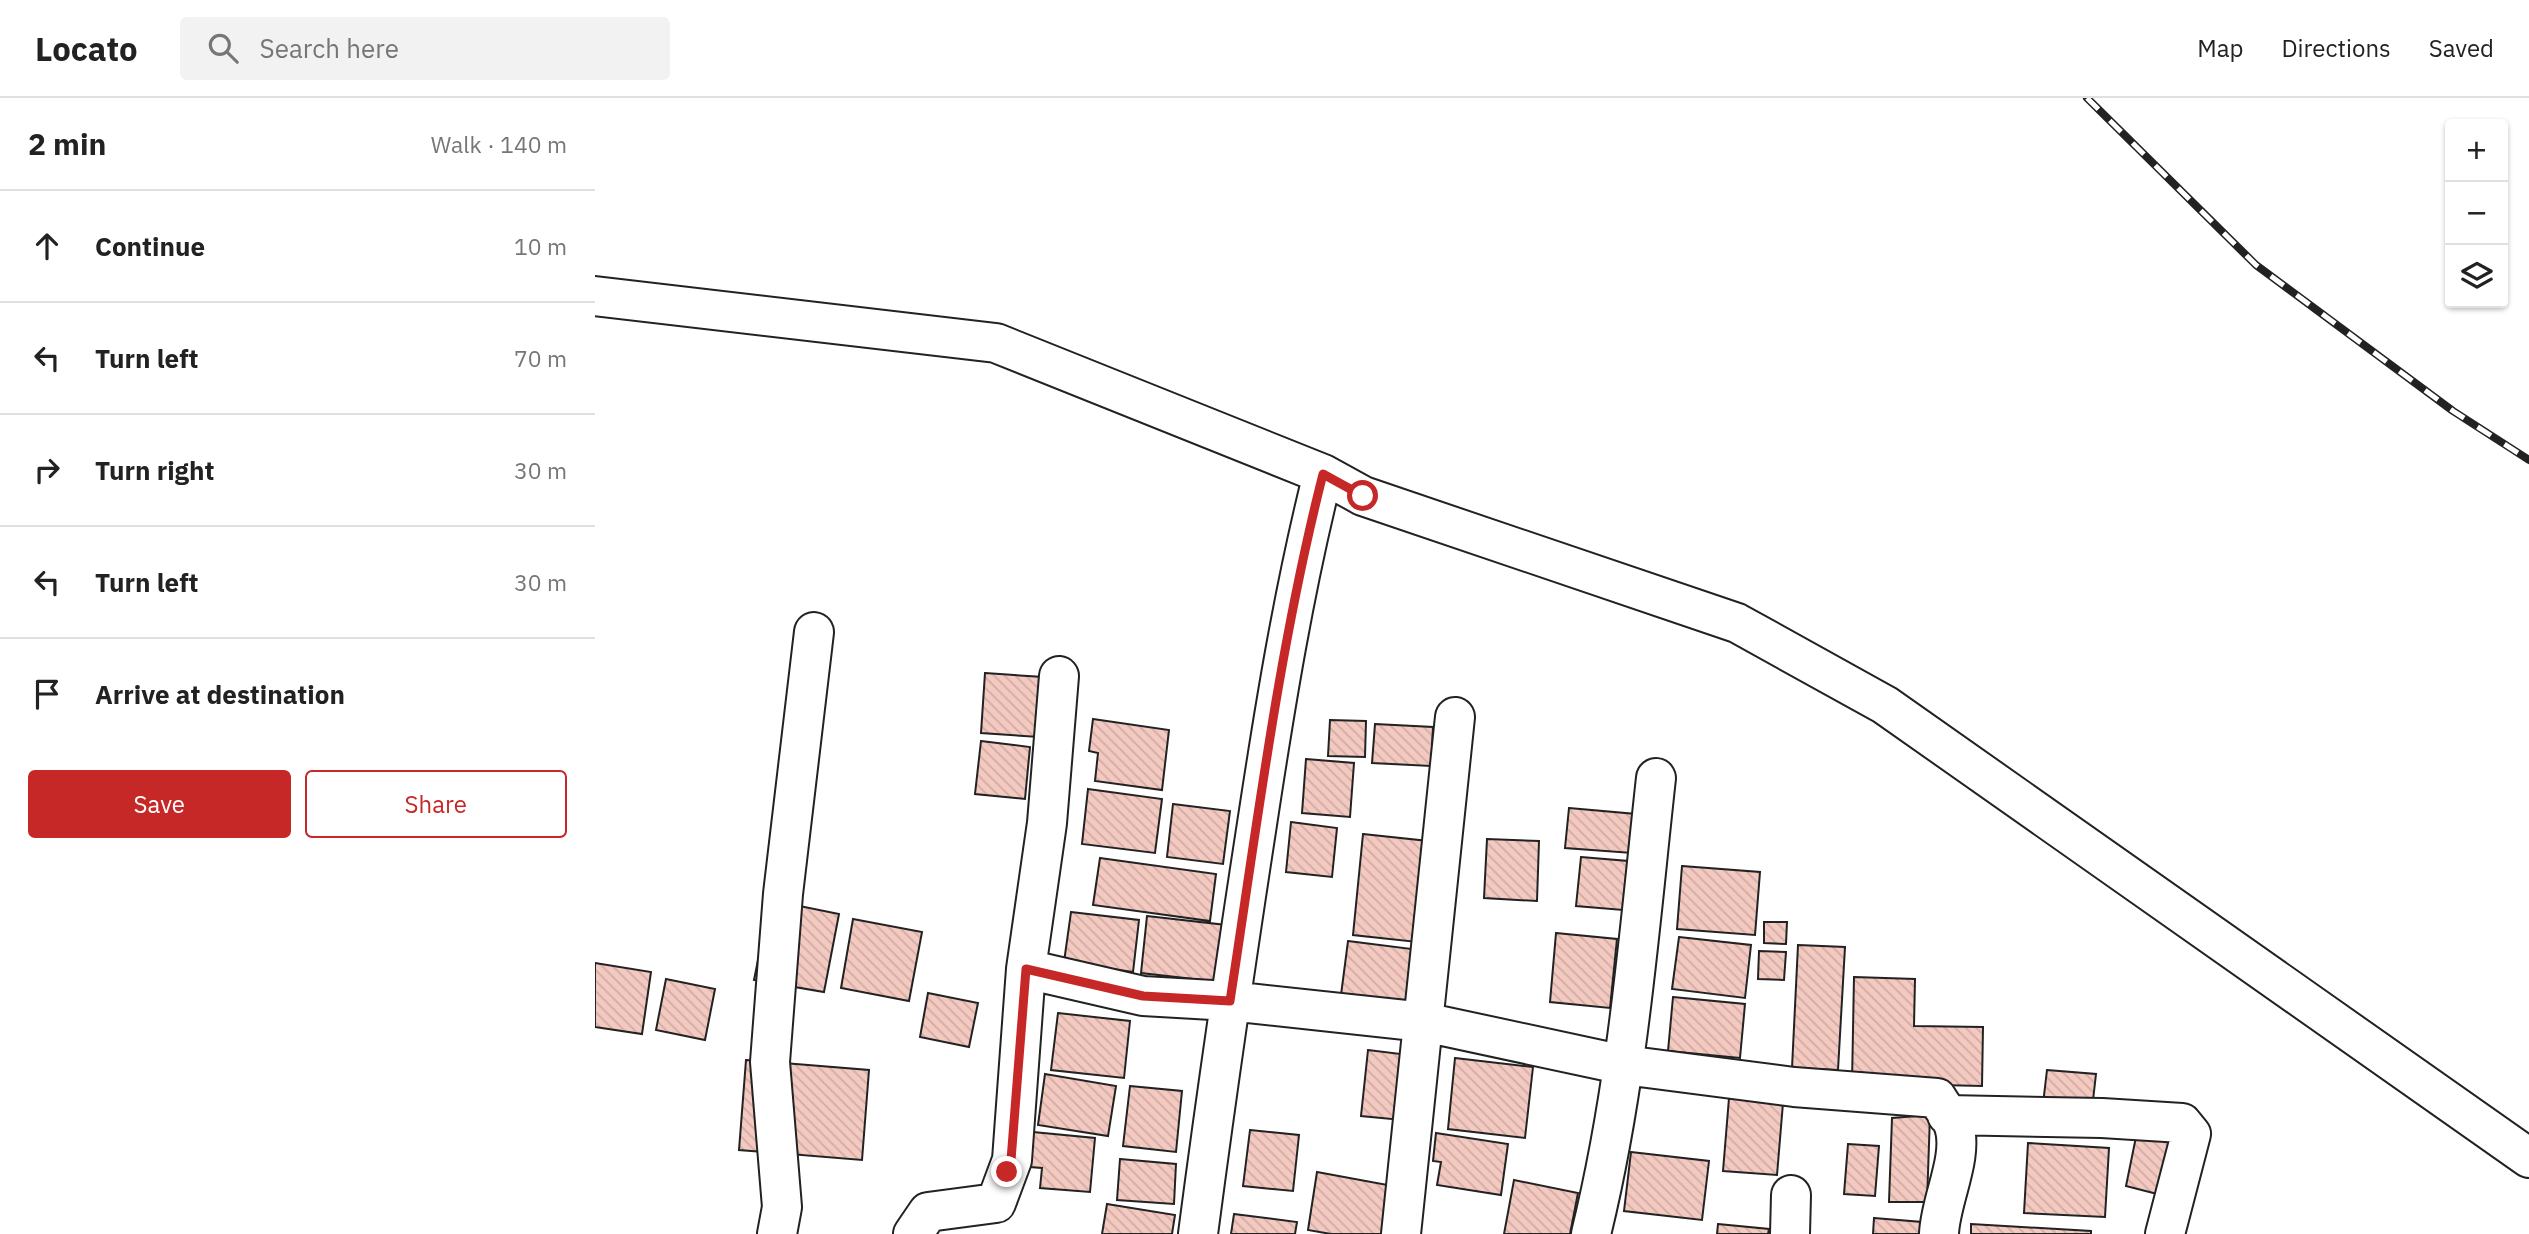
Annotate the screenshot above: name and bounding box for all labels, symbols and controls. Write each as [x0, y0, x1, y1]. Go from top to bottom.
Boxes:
search box [180, 17, 670, 80]
text: Locato [35, 27, 138, 70]
icon: search [204, 29, 242, 67]
text: Search here [260, 31, 399, 65]
text: Map [2197, 32, 2243, 64]
text: Directions [2281, 32, 2391, 64]
text: Saved [2429, 32, 2494, 64]
map controls [2445, 119, 2508, 308]
button: + [2445, 119, 2508, 182]
text: 2 min [28, 124, 106, 163]
text: Walk · 140 m [431, 129, 567, 159]
button: − [2445, 182, 2508, 245]
icon: ahead [28, 227, 66, 265]
text: Continue [95, 229, 205, 263]
text: 10 m [514, 231, 567, 261]
button: layers [2445, 245, 2508, 308]
icon: left [28, 339, 66, 377]
text: Turn left [95, 341, 198, 375]
text: 70 m [514, 343, 567, 373]
icon: right [28, 451, 66, 489]
text: Turn right [95, 453, 214, 487]
text: 30 m [514, 455, 567, 485]
route start [1347, 480, 1378, 511]
icon: left [28, 563, 66, 601]
text: Turn left [95, 565, 198, 599]
text: 30 m [514, 567, 567, 597]
icon: arrive [28, 675, 66, 713]
text: Arrive at destination [95, 677, 345, 711]
button: Save [28, 770, 291, 838]
button: Share [305, 770, 567, 838]
route end [991, 1156, 1022, 1187]

